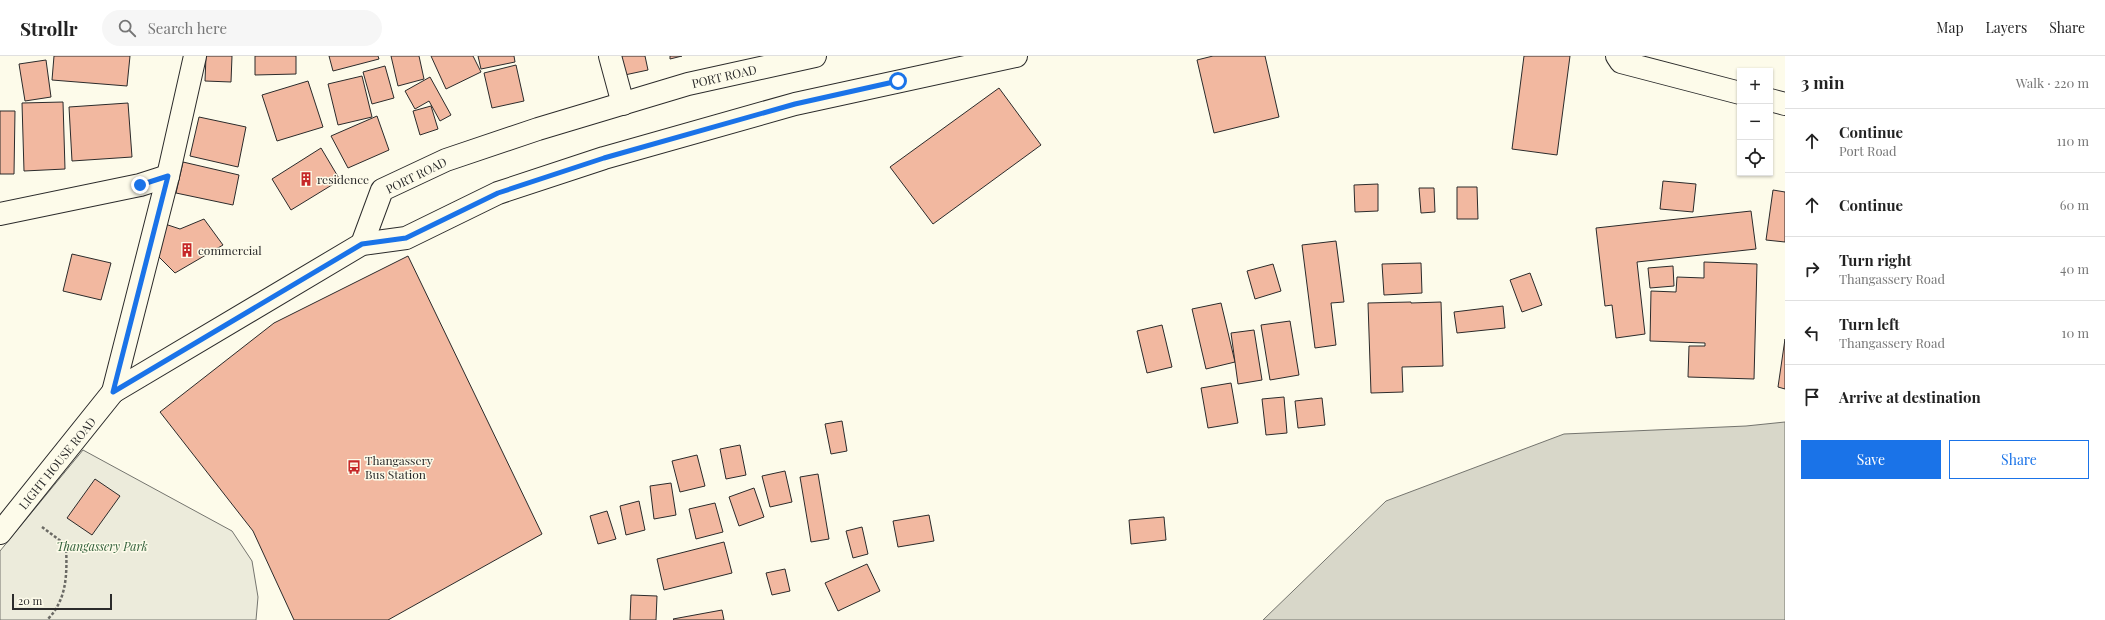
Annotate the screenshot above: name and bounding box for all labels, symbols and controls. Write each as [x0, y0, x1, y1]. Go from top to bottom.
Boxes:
search box [102, 10, 382, 46]
text: Strollr [20, 15, 78, 41]
icon: search [116, 17, 138, 39]
text: Search here [148, 18, 227, 38]
text: Map [1936, 18, 1964, 37]
text: Layers [1986, 18, 2027, 37]
text: Share [2049, 18, 2085, 37]
street label: PORT ROAD [690, 61, 758, 91]
map controls [1737, 68, 1773, 176]
button: + [1737, 68, 1773, 104]
text: 3 min [1801, 71, 1844, 93]
route start [889, 72, 907, 90]
text: Walk · 220 m [2016, 74, 2089, 91]
button: − [1737, 104, 1773, 140]
text: Continue [1839, 122, 1903, 142]
icon: ahead [1801, 130, 1823, 152]
text: 110 m [2057, 132, 2089, 149]
button: locate [1737, 140, 1773, 176]
text: Port Road [1839, 142, 1897, 159]
street label: PORT ROAD [383, 153, 450, 197]
building icon: residence [298, 171, 314, 187]
place label: residence [317, 171, 369, 187]
route end [131, 176, 149, 194]
icon: ahead [1801, 194, 1823, 216]
text: Continue [1839, 195, 1903, 215]
text: 60 m [2060, 196, 2089, 213]
building icon: commercial [179, 242, 195, 258]
place label: commercial [198, 242, 262, 258]
text: Turn right [1839, 250, 1912, 270]
icon: right [1801, 258, 1823, 280]
text: 40 m [2060, 260, 2089, 277]
text: Thangassery Road [1839, 270, 1945, 287]
text: Turn left [1839, 314, 1900, 334]
icon: left [1801, 322, 1823, 344]
text: 10 m [2062, 324, 2089, 341]
text: Thangassery Road [1839, 334, 1945, 351]
icon: arrive [1801, 386, 1823, 408]
text: Arrive at destination [1839, 387, 1981, 407]
street label: LIGHT HOUSE ROAD [15, 413, 99, 512]
button: Save [1801, 440, 1941, 479]
button: Share [1949, 440, 2089, 479]
place label: Thangassery Bus Station [365, 452, 433, 482]
bus stop icon: Thangassery Bus Station [346, 459, 362, 475]
park label: Thangassery Park [56, 538, 148, 554]
scale bar [12, 592, 112, 611]
text: 20 m [18, 593, 42, 608]

